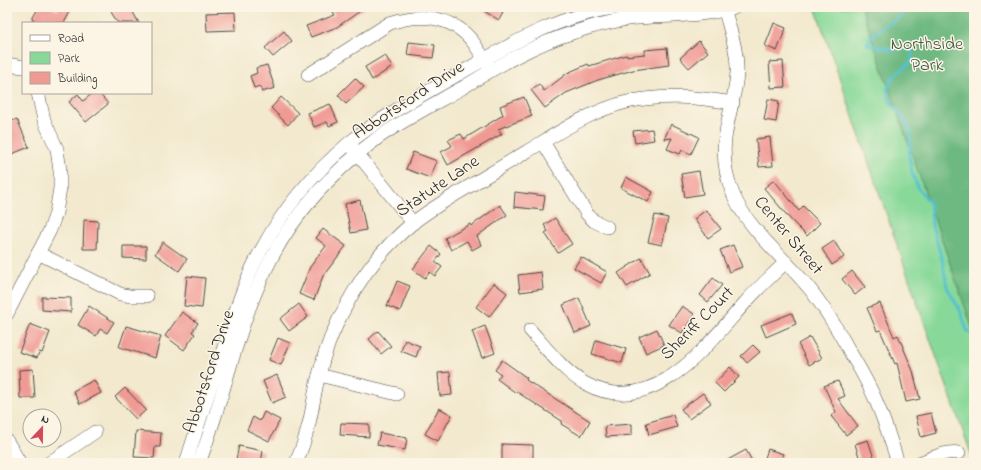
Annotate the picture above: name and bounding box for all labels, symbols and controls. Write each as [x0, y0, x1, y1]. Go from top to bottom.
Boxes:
legend [22, 22, 152, 94]
text: Road [58, 30, 84, 48]
park label: Northside Park [891, 32, 964, 79]
text: Park [58, 50, 80, 68]
street label: Abbotsford Drive [348, 55, 471, 147]
text: Building [57, 70, 97, 89]
street label: Statute Lane [391, 149, 486, 224]
street label: Center Street [747, 191, 829, 281]
street label: Sheriff Court [655, 281, 741, 367]
street label: Abbotsford Drive [178, 306, 243, 437]
north arrow [22, 408, 62, 448]
text: N [39, 411, 52, 428]

